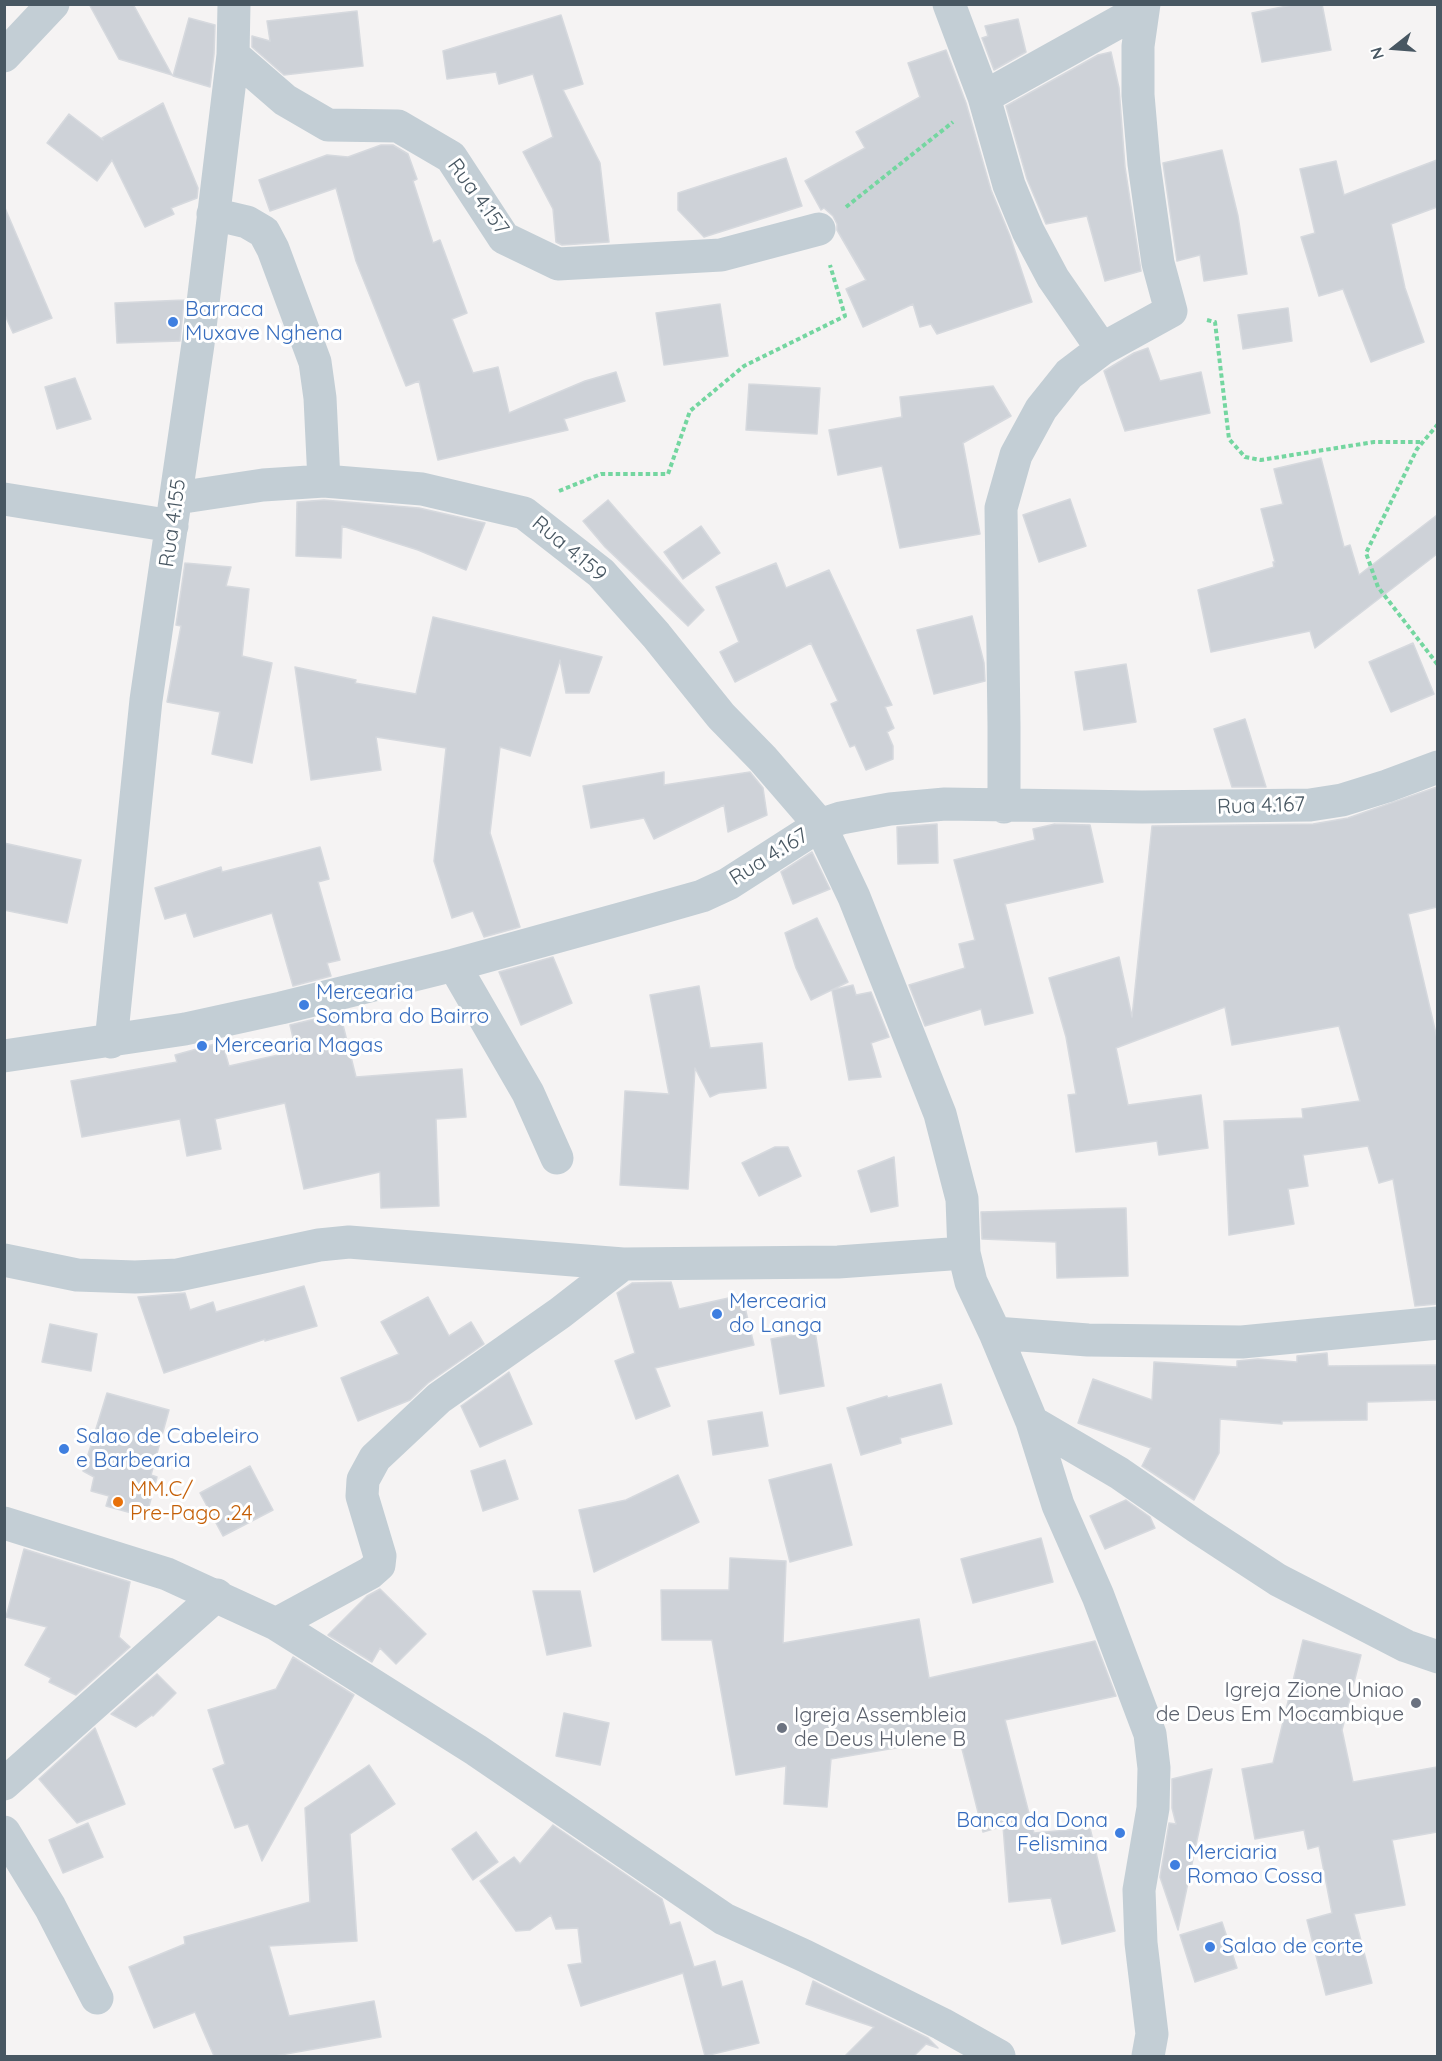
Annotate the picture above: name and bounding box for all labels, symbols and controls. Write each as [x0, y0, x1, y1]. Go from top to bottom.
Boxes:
north arrow [1364, 18, 1424, 78]
text: N [1366, 45, 1388, 62]
street label: Rua 4.157 [442, 154, 514, 240]
place label: Barraca Muxave Nghena [185, 297, 343, 347]
marker: Barraca Muxave Nghena [166, 315, 180, 329]
street label: Rua 4.155 [154, 477, 192, 569]
street label: Rua 4.159 [527, 511, 611, 587]
street label: Rua 4.167 [1217, 792, 1305, 820]
street label: Rua 4.167 [725, 823, 813, 891]
place label: Mercearia Sombra do Bairro [316, 980, 489, 1030]
marker: Mercearia Sombra do Bairro [297, 998, 311, 1012]
place label: Mercearia Magas [214, 1033, 383, 1059]
marker: Mercearia Magas [195, 1039, 209, 1053]
place label: Mercearia do Langa [729, 1289, 827, 1339]
marker: Mercearia do Langa [710, 1307, 724, 1321]
place label: Salao de Cabeleiro e Barbearia [76, 1424, 259, 1474]
marker: Salao de Cabeleiro e Barbearia [57, 1442, 71, 1456]
place label: MM.C/ Pre-Pago .24 [130, 1477, 253, 1527]
marker: MM.C/ Pre-Pago .24 [111, 1495, 125, 1509]
place label: Igreja Zione Uniao de Deus Em Mocambique [1156, 1678, 1404, 1728]
marker: Igreja Zione Uniao de Deus Em Mocambique [1409, 1696, 1423, 1710]
place label: Igreja Assembleia de Deus Hulene B [794, 1703, 967, 1753]
marker: Igreja Assembleia de Deus Hulene B [775, 1721, 789, 1735]
place label: Banca da Dona Felismina [956, 1808, 1108, 1858]
marker: Banca da Dona Felismina [1113, 1826, 1127, 1840]
place label: Merciaria Romao Cossa [1187, 1840, 1323, 1890]
marker: Merciaria Romao Cossa [1168, 1858, 1182, 1872]
place label: Salao de corte [1222, 1934, 1363, 1960]
marker: Salao de corte [1203, 1940, 1217, 1954]

